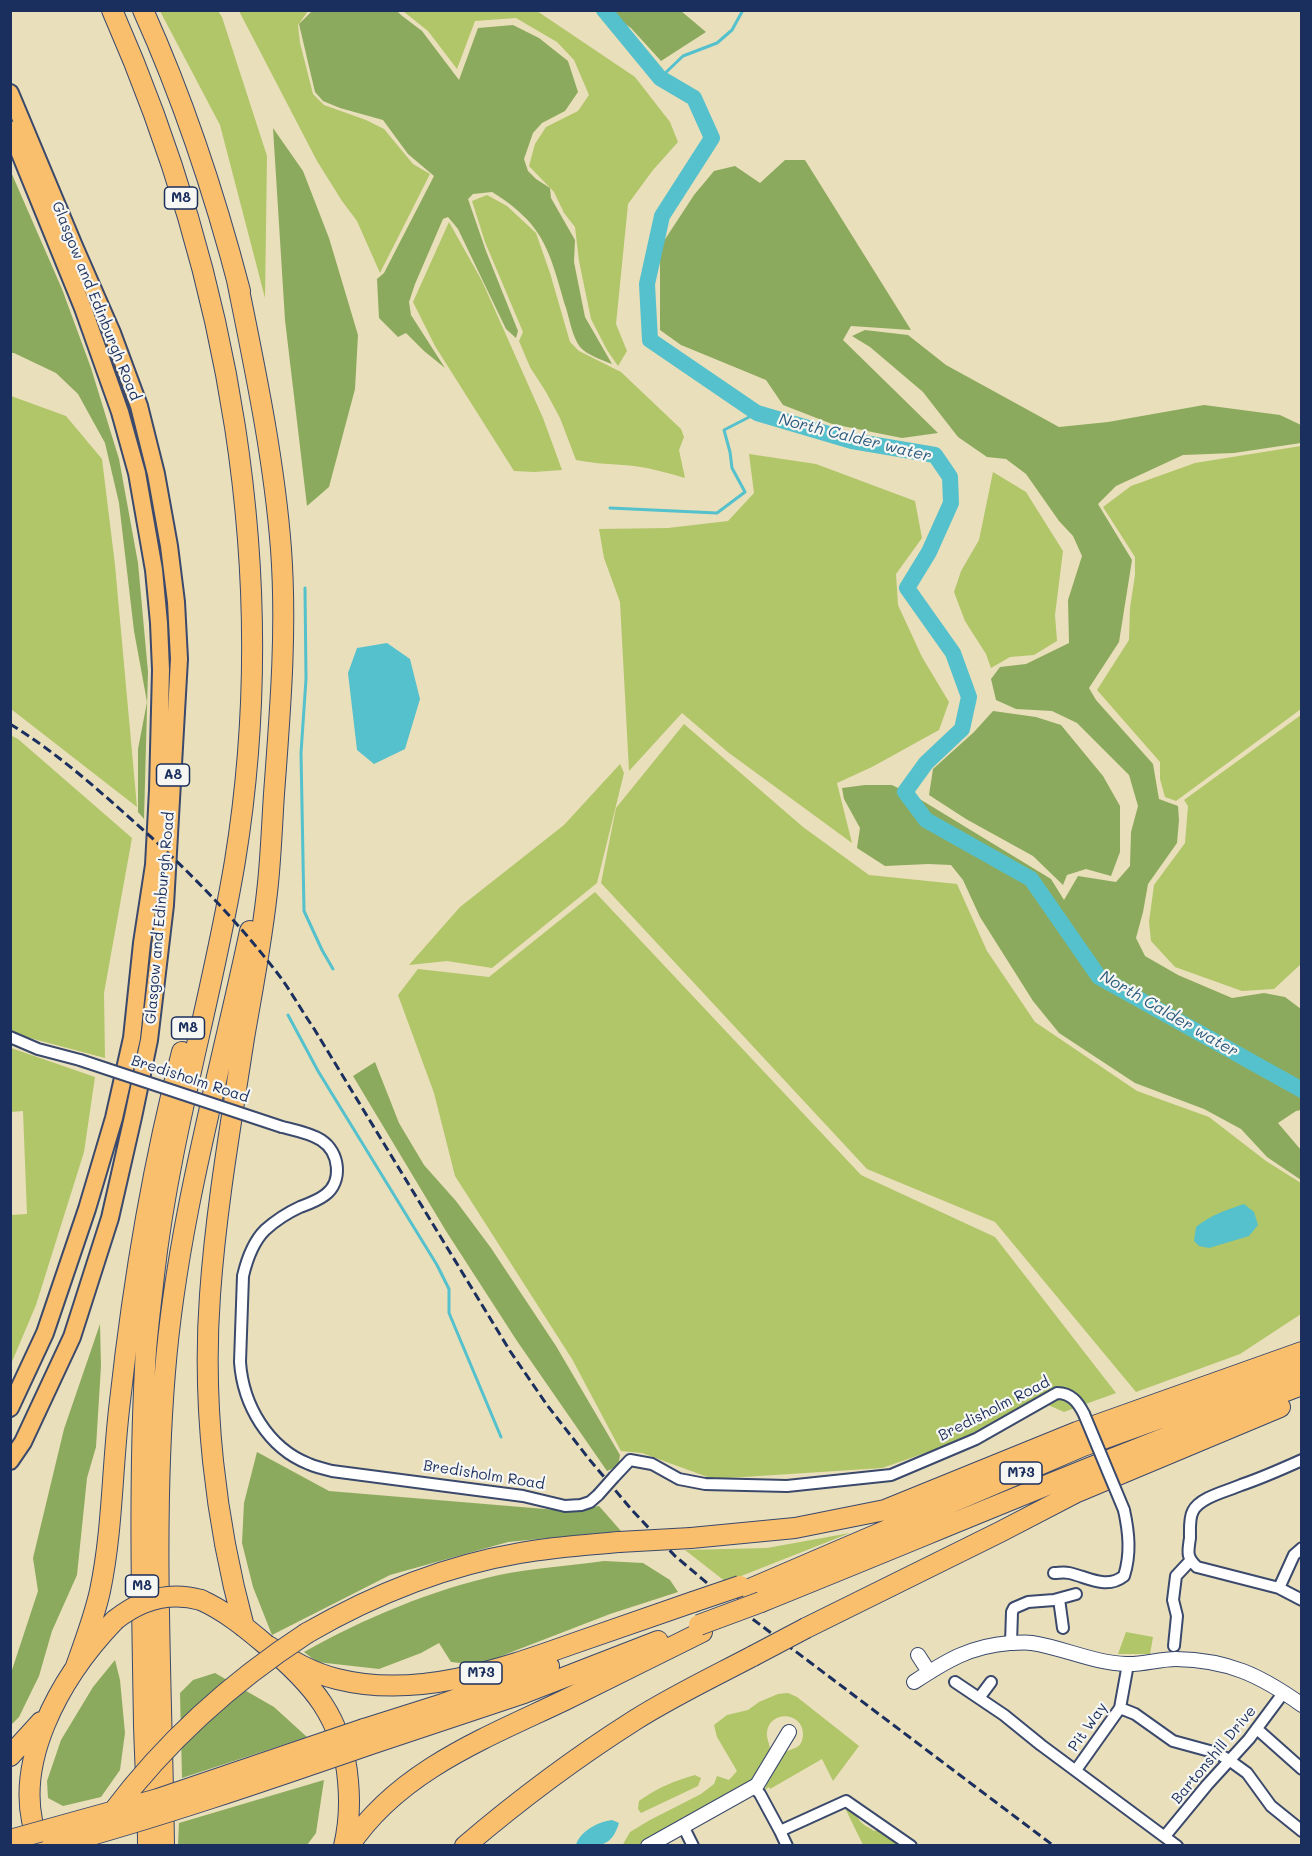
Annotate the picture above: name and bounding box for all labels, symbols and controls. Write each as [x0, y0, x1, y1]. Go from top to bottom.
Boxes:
road number: M8 [164, 187, 198, 209]
street label: Glasgow and Edinburgh Road [48, 199, 144, 403]
water label: North Calder water [777, 410, 933, 466]
road number: A8 [156, 764, 190, 786]
street label: Glasgow and Edinburgh Road [142, 811, 178, 1025]
water label: North Calder water [1096, 967, 1242, 1061]
road number: M8 [172, 1017, 204, 1039]
street label: Bredisholm Road [129, 1051, 251, 1107]
street label: Bredisholm Road [935, 1373, 1053, 1445]
street label: Bredisholm Road [422, 1457, 546, 1493]
road number: M73 [1000, 1462, 1042, 1484]
road number: M8 [126, 1575, 158, 1597]
road number: M73 [460, 1662, 502, 1684]
street label: Pit Way [1065, 1699, 1111, 1755]
street label: Bartonshill Drive [1168, 1702, 1260, 1808]

